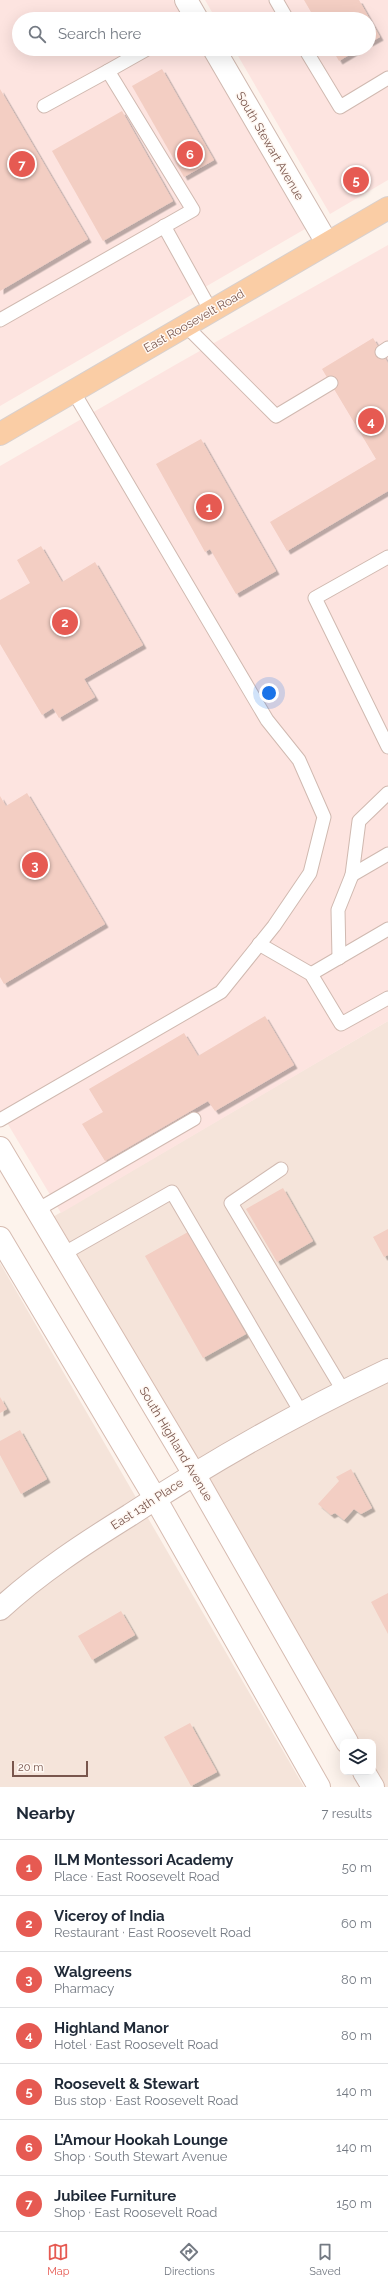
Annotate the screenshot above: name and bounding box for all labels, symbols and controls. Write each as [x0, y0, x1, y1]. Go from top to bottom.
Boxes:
search box [12, 12, 376, 56]
icon: search [26, 23, 48, 45]
text: Search here [58, 25, 141, 43]
street label: South Stewart Avenue [233, 89, 307, 203]
pin: 6 [177, 139, 203, 169]
pin: 7 [9, 149, 35, 179]
pin: 5 [343, 165, 369, 195]
street label: East Roosevelt Road [141, 287, 247, 355]
pin: 4 [358, 406, 384, 436]
pin: 1 [196, 492, 222, 522]
pin: 2 [52, 607, 78, 637]
your location [259, 683, 279, 703]
pin: 3 [22, 850, 48, 880]
street label: South Highland Avenue [136, 1384, 216, 1504]
street label: East 13th Place [108, 1475, 186, 1533]
map controls [340, 1739, 376, 1775]
button: layers [340, 1739, 376, 1775]
scale bar [12, 1759, 88, 1778]
text: 20 m [18, 1761, 43, 1774]
text: Nearby [16, 1803, 75, 1823]
text: 7 results [322, 1806, 372, 1821]
text: ILM Montessori Academy [54, 1851, 234, 1869]
text: 1 [26, 1860, 32, 1875]
text: 50 m [342, 1860, 372, 1875]
text: Place · East Roosevelt Road [54, 1869, 220, 1884]
text: Viceroy of India [54, 1907, 165, 1925]
text: 2 [25, 1916, 33, 1931]
text: 60 m [341, 1916, 372, 1931]
text: Restaurant · East Roosevelt Road [54, 1925, 251, 1940]
text: Walgreens [54, 1963, 132, 1981]
text: 3 [25, 1972, 33, 1987]
text: 80 m [341, 1972, 372, 1987]
text: Pharmacy [54, 1981, 114, 1996]
text: Highland Manor [54, 2019, 169, 2037]
text: 4 [25, 2028, 33, 2043]
text: 80 m [341, 2028, 372, 2043]
text: Hotel · East Roosevelt Road [54, 2037, 218, 2052]
text: Roosevelt & Stewart [54, 2075, 199, 2093]
text: 5 [25, 2084, 33, 2099]
text: 140 m [336, 2084, 372, 2099]
text: Bus stop · East Roosevelt Road [54, 2093, 238, 2108]
text: L’Amour Hookah Lounge [54, 2131, 228, 2149]
text: 6 [25, 2140, 33, 2155]
text: 140 m [336, 2140, 372, 2155]
text: Shop · South Stewart Avenue [54, 2149, 227, 2164]
text: Jubilee Furniture [54, 2187, 176, 2205]
text: 7 [25, 2196, 33, 2211]
text: 150 m [336, 2196, 372, 2211]
text: Shop · East Roosevelt Road [54, 2205, 217, 2220]
tab: Map [47, 2241, 70, 2278]
tab: Directions [164, 2241, 215, 2278]
tab: Saved [309, 2241, 341, 2278]

